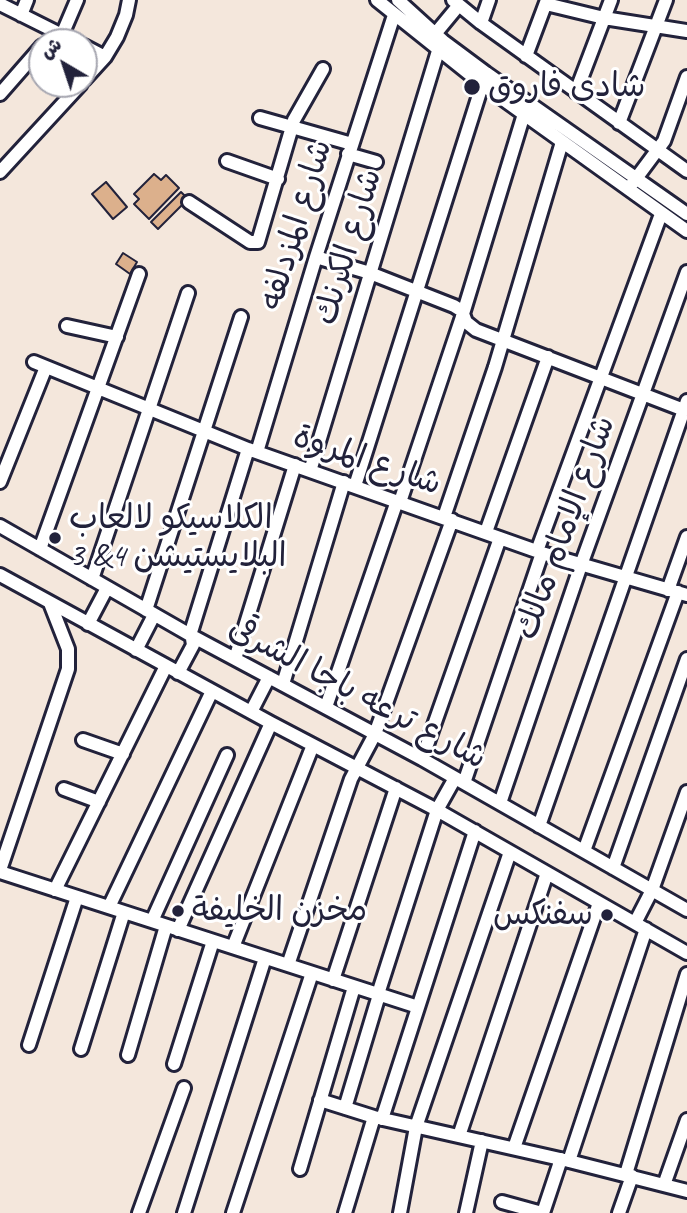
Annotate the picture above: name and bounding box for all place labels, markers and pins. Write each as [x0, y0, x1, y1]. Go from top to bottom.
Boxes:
place label: شادى فاروق [488, 67, 646, 107]
marker: شادى فاروق [462, 77, 482, 97]
place label: الكلاسيكو لالعاب البلايستيشن 4& 3 [69, 499, 287, 577]
marker: الكلاسيكو لالعاب البلايستيشن 4& 3 [47, 530, 63, 546]
place label: مخزن الخليفة [192, 891, 367, 931]
place label: سفنكس [493, 895, 593, 935]
marker: مخزن الخليفة [170, 903, 186, 919]
marker: سفنكس [599, 907, 615, 923]

